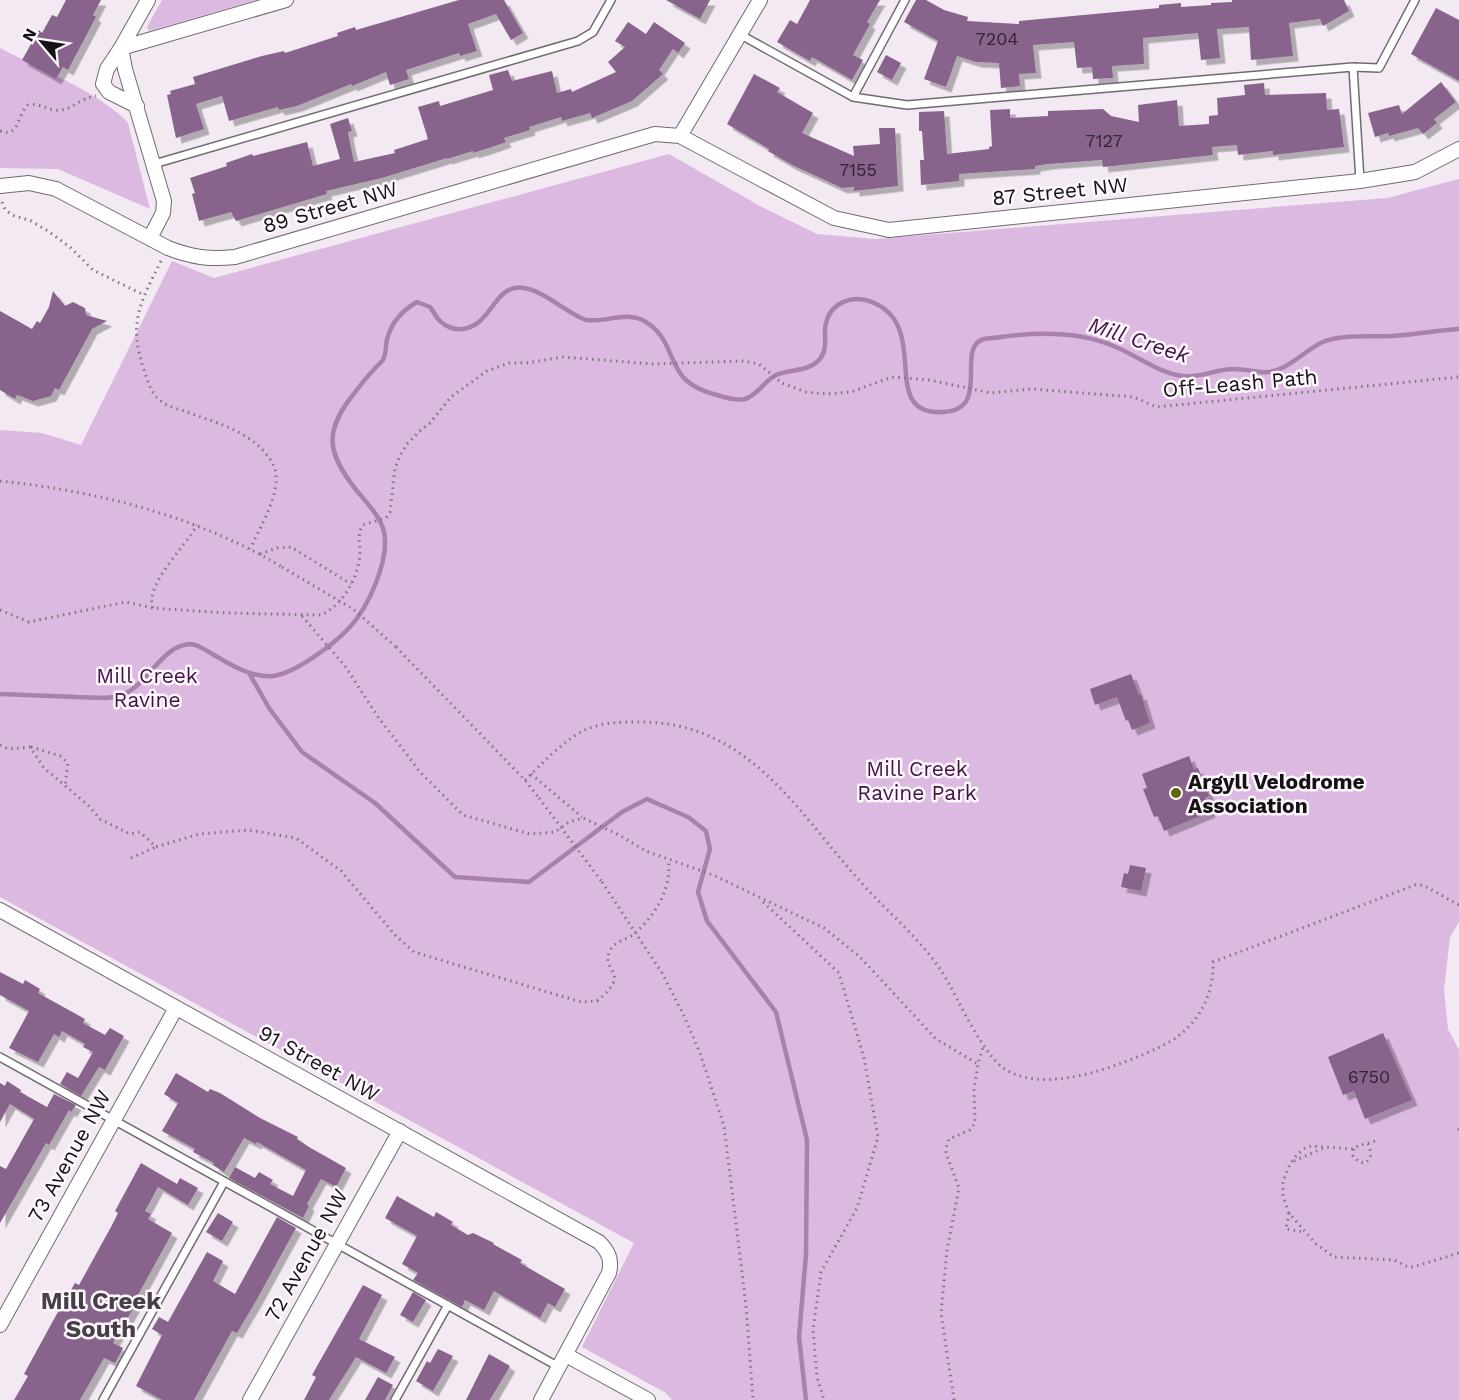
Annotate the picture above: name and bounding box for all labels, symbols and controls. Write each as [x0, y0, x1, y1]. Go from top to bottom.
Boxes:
north arrow [12, 12, 72, 72]
text: N [18, 25, 41, 45]
house number: 7204 [976, 28, 1018, 49]
house number: 7127 [1085, 130, 1123, 151]
house number: 7155 [839, 159, 877, 180]
street label: 87 Street NW [991, 171, 1129, 211]
street label: 89 Street NW [260, 176, 400, 238]
water label: Mill Creek [1086, 312, 1193, 368]
street label: Off-Leash Path [1162, 364, 1318, 402]
park label: Mill Creek Ravine [96, 663, 198, 712]
park label: Mill Creek Ravine Park [857, 756, 977, 805]
place label: Argyll Velodrome Association [1188, 769, 1365, 818]
marker: Argyll Velodrome Association [1169, 786, 1183, 800]
street label: 91 Street NW [254, 1020, 384, 1106]
house number: 6750 [1348, 1066, 1390, 1087]
street label: 73 Avenue NW [22, 1085, 116, 1227]
street label: 72 Avenue NW [259, 1184, 353, 1326]
district label: Mill Creek South [41, 1287, 161, 1343]

